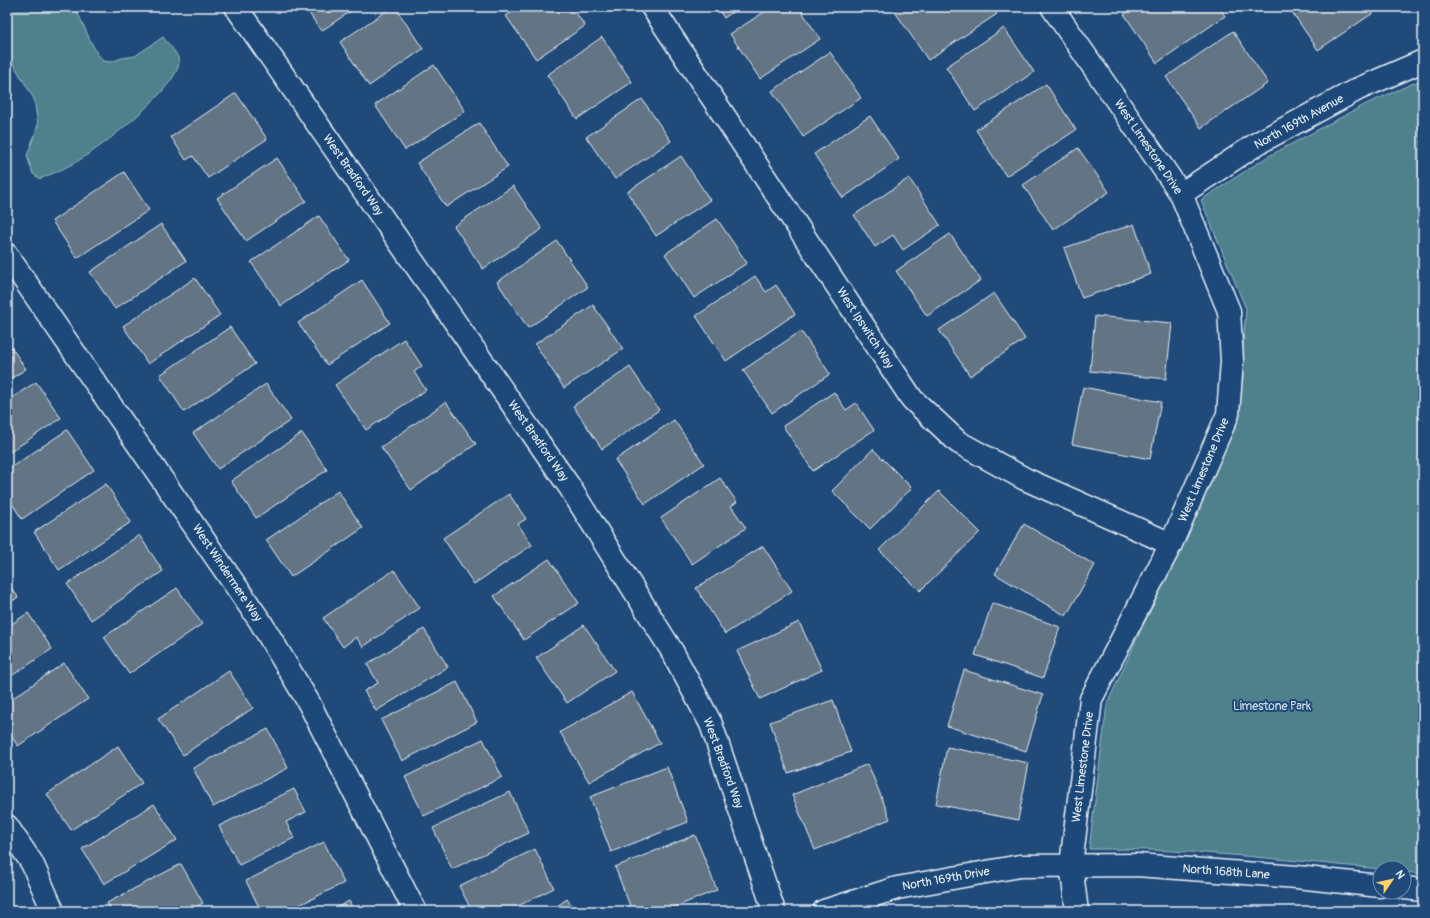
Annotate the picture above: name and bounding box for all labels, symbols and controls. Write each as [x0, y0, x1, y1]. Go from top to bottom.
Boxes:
street label: North 169th Avenue [1252, 91, 1346, 153]
street label: West Limestone Drive [1111, 97, 1185, 198]
street label: West Bradford Way [319, 132, 387, 218]
street label: West Ipswitch Way [833, 285, 897, 371]
street label: West Bradford Way [504, 398, 572, 484]
street label: West Limestone Drive [1175, 416, 1233, 524]
street label: West Windermere Way [189, 521, 265, 625]
park label: Limestone Park [1233, 699, 1311, 714]
street label: West Limestone Drive [1069, 711, 1097, 823]
street label: West Bradford Way [700, 716, 746, 810]
north arrow [1372, 860, 1412, 900]
street label: North 168th Lane [1182, 861, 1270, 883]
street label: North 169th Drive [901, 864, 991, 894]
text: N [1392, 868, 1408, 882]

